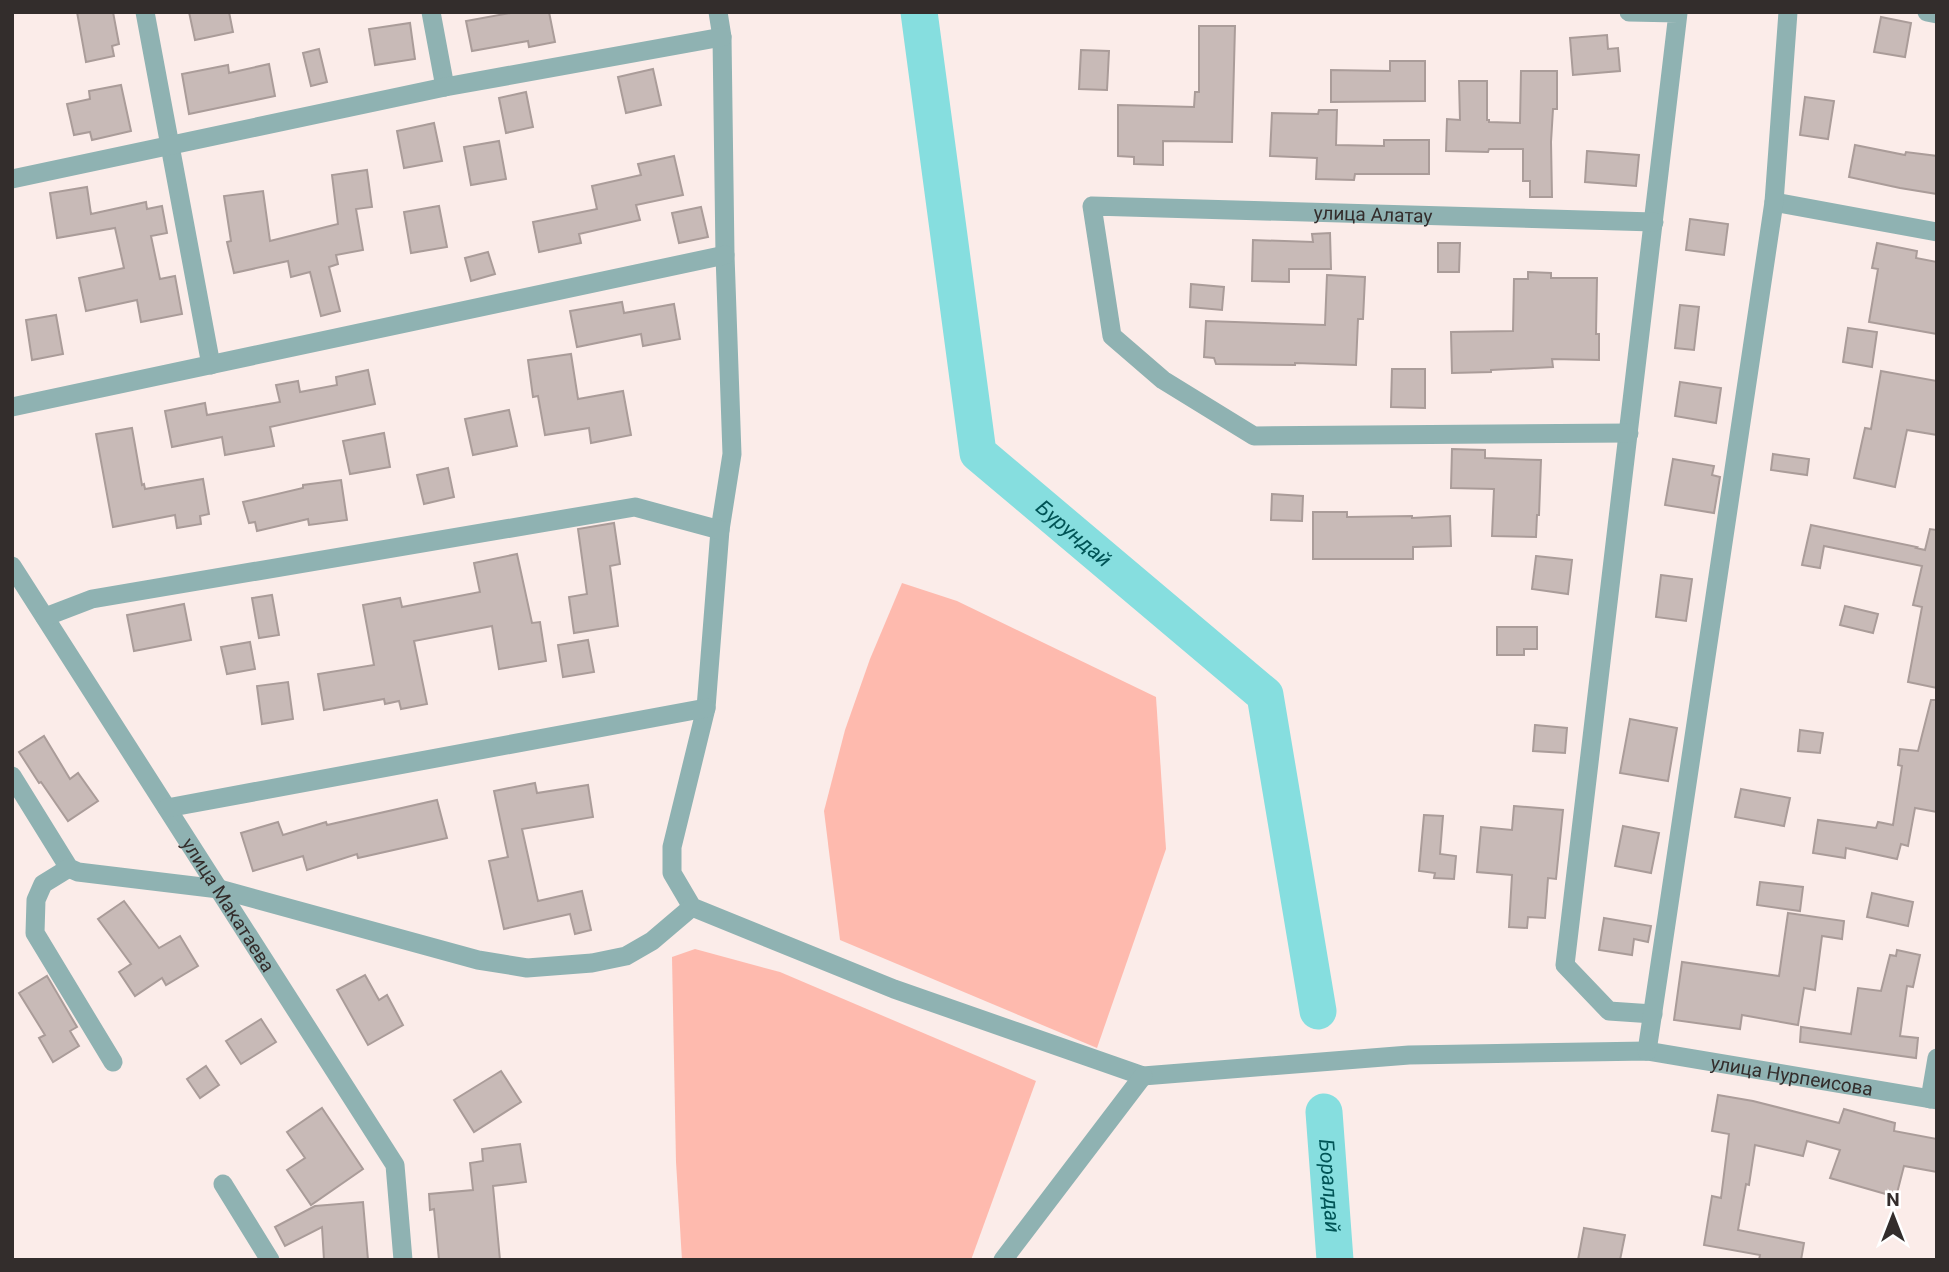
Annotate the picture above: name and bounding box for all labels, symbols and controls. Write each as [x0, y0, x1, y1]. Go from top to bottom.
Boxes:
street label: улица Алатау [1313, 201, 1433, 228]
water label: Бурундай [1031, 495, 1116, 572]
street label: улица Макатаева [177, 833, 280, 976]
street label: улица Нурпеисова [1709, 1051, 1875, 1101]
water label: Боралдай [1314, 1138, 1345, 1234]
north arrow [1858, 1181, 1928, 1251]
text: N [1886, 1188, 1900, 1211]

